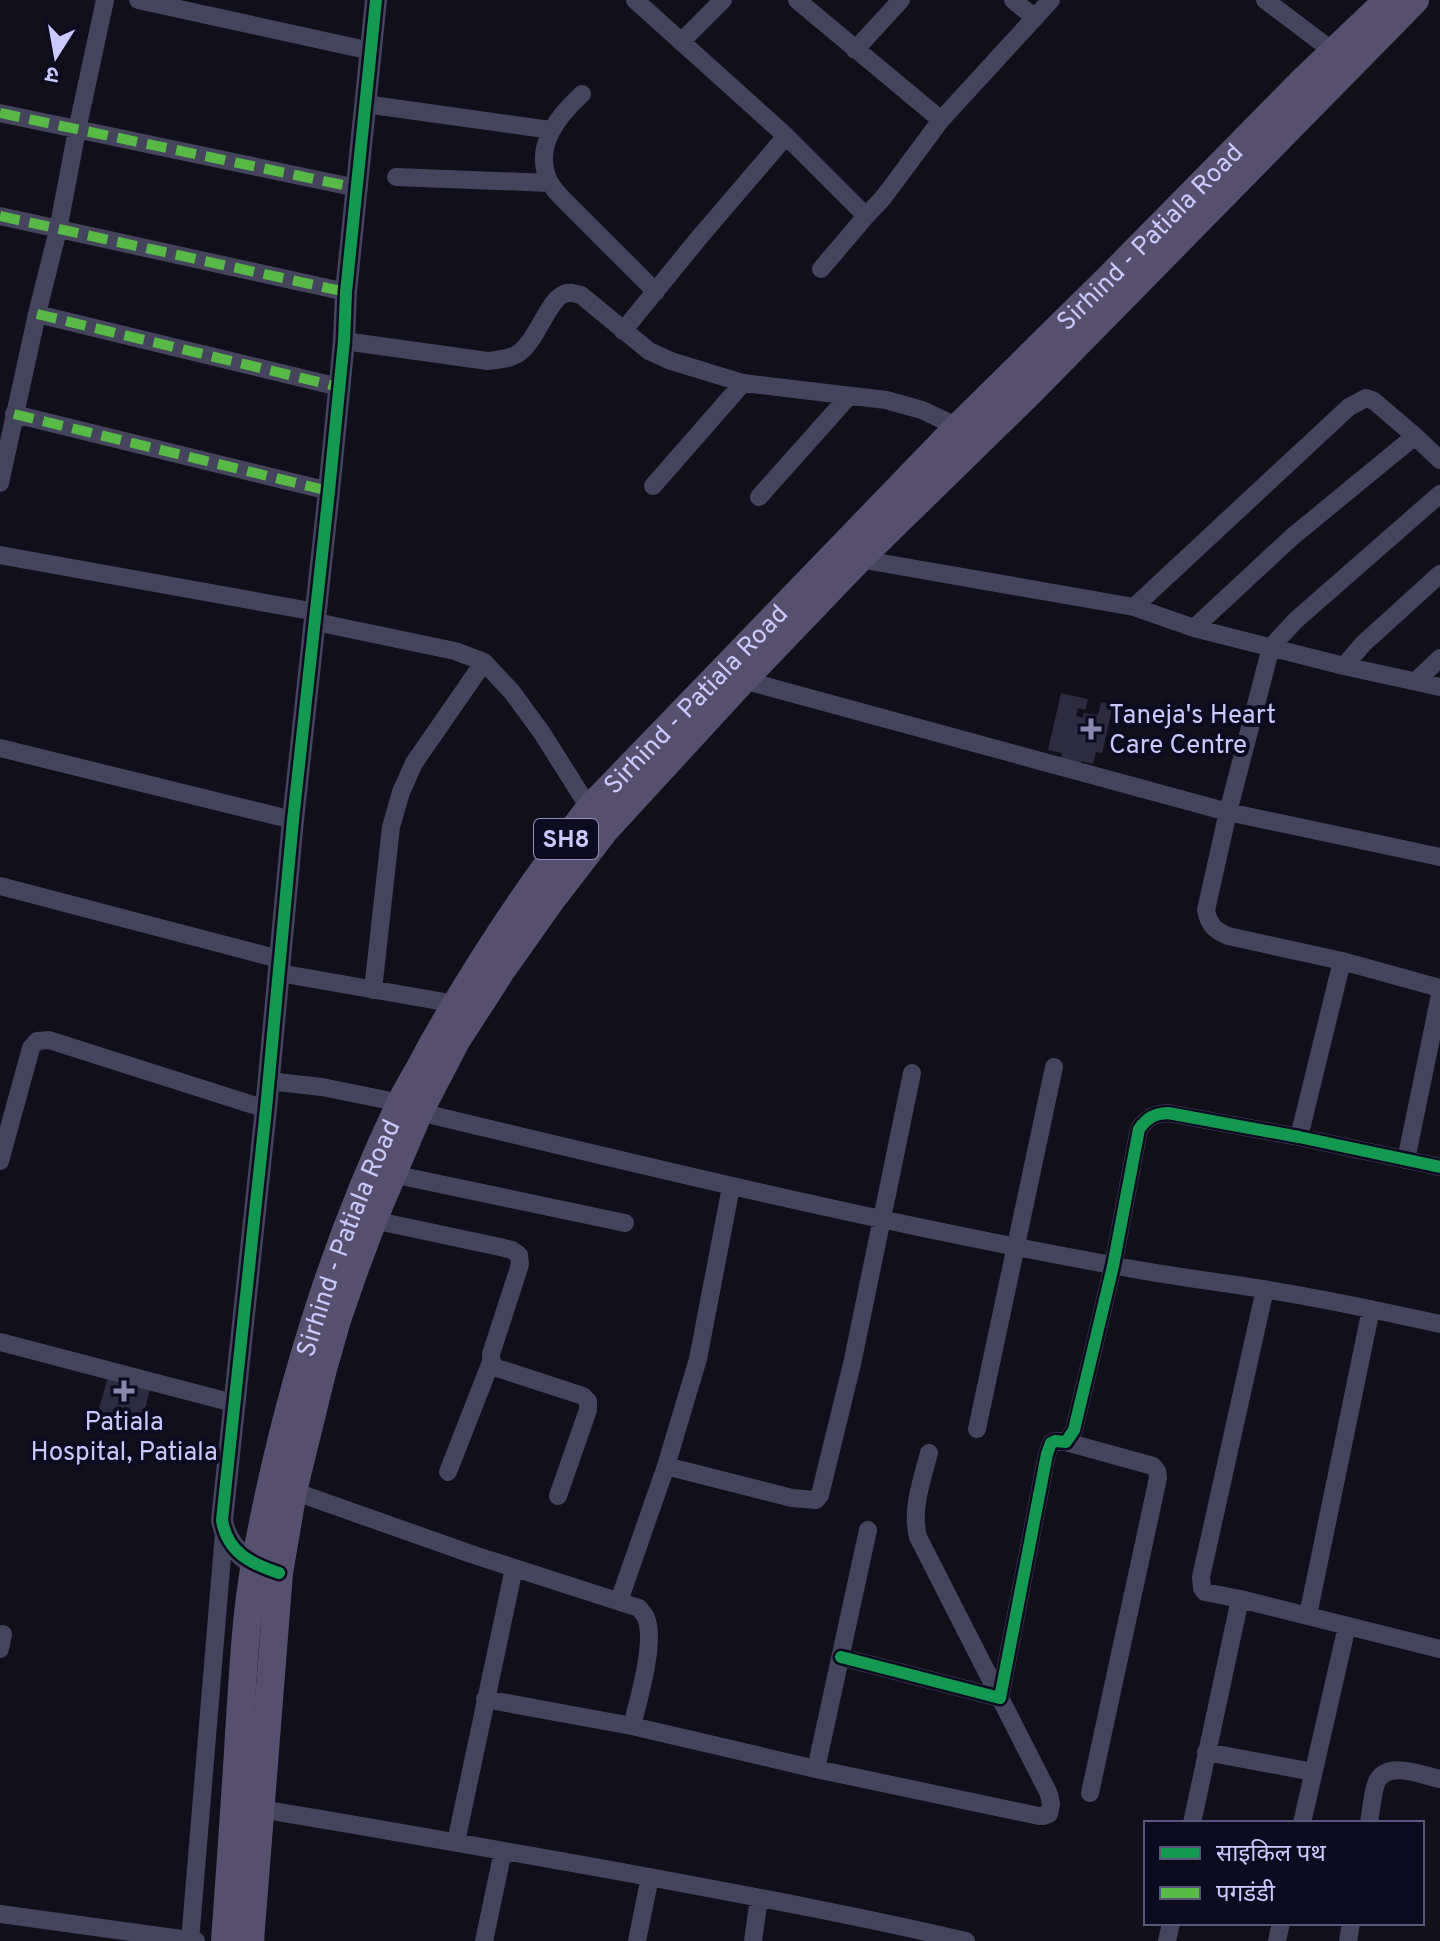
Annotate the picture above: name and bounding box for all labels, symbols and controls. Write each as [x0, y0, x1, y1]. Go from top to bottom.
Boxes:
north arrow [16, 16, 96, 96]
text: उ [43, 58, 62, 88]
street label: Sirhind - Patiala Road [1051, 137, 1251, 339]
street label: Sirhind - Patiala Road [598, 599, 796, 802]
place label: Taneja's Heart Care Centre [1109, 700, 1276, 763]
marker: Taneja's Heart Care Centre [1080, 718, 1102, 740]
road number: SH8 [534, 819, 598, 859]
street label: Sirhind - Patiala Road [291, 1115, 409, 1361]
marker: Patiala Hospital, Patiala [113, 1380, 135, 1402]
place label: Patiala Hospital, Patiala [30, 1407, 218, 1470]
legend [1144, 1821, 1424, 1925]
text: साइकिल पथ [1216, 1839, 1326, 1870]
text: पगडंडी [1216, 1879, 1276, 1910]

